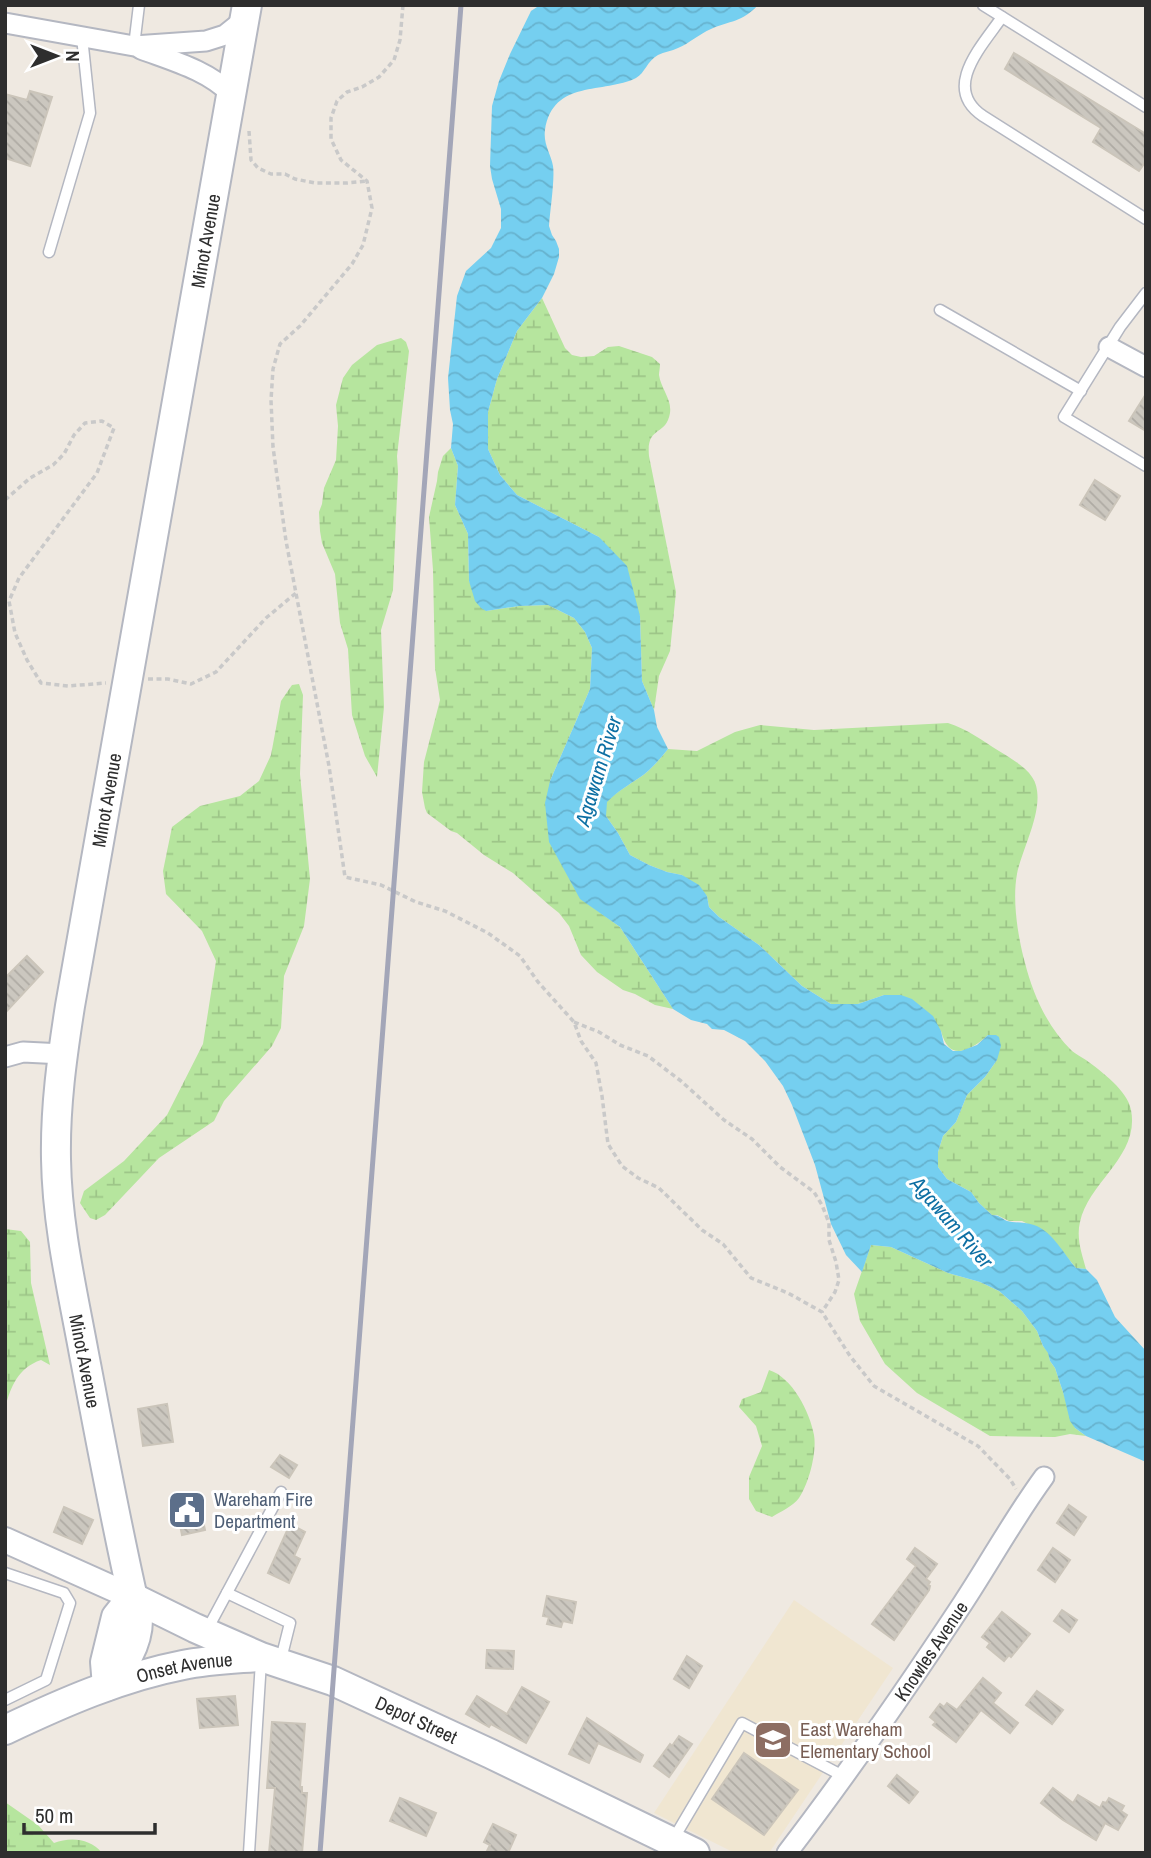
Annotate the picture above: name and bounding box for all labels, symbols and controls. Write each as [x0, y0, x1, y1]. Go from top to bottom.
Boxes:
north arrow [21, 21, 91, 91]
text: N [60, 50, 86, 62]
street label: Minot Avenue [184, 192, 226, 290]
water label: Agawam River [567, 712, 629, 830]
street label: Minot Avenue [85, 751, 127, 849]
water label: Agawam River [903, 1169, 1001, 1275]
street label: Minot Avenue [63, 1312, 107, 1410]
place label: Wareham Fire Department [214, 1486, 313, 1534]
public building icon: Wareham Fire Department [166, 1489, 208, 1531]
street label: Knowles Avenue [888, 1596, 974, 1706]
street label: Onset Avenue [133, 1646, 233, 1689]
street label: Depot Street [371, 1689, 462, 1750]
place label: East Wareham Elementary School [800, 1716, 931, 1764]
school or university icon: East Wareham Elementary School [752, 1719, 794, 1761]
scale bar [24, 1792, 156, 1836]
text: 50 m [35, 1801, 73, 1830]

